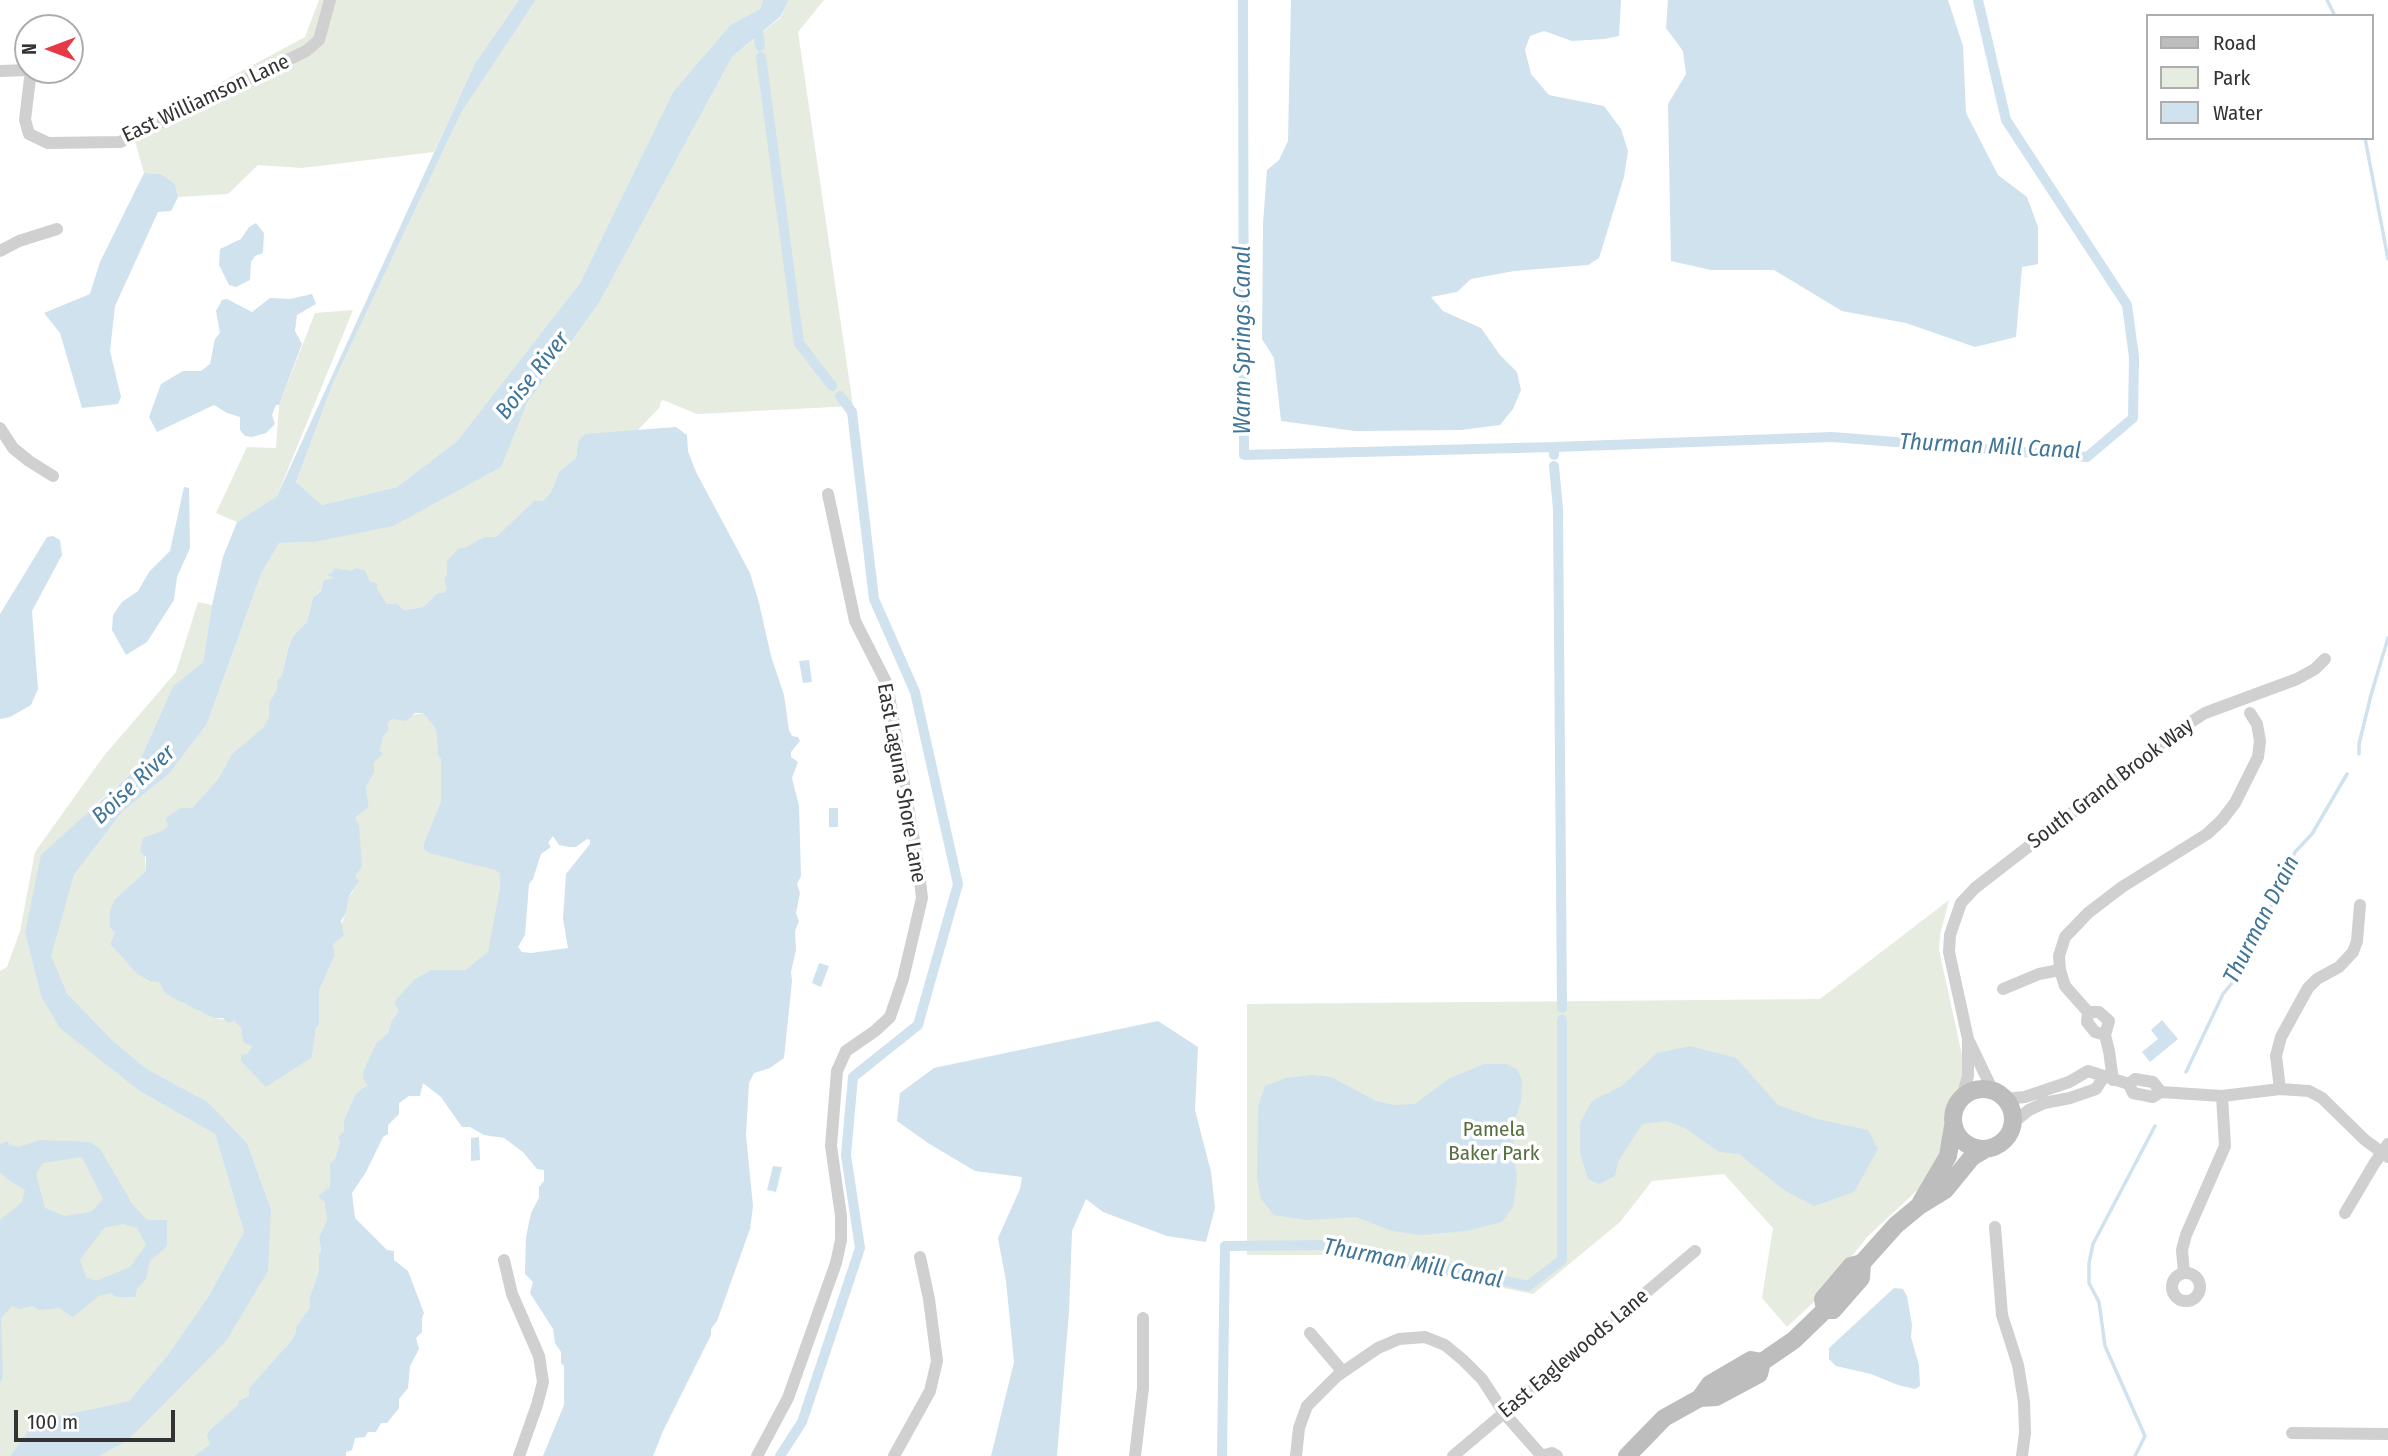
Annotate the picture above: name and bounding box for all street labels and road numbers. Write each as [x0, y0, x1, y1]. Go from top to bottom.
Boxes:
street label: East Williamson Lane [119, 49, 293, 149]
street label: East Laguna Shore Lane [871, 681, 931, 885]
street label: South Grand Brook Way [2023, 713, 2199, 855]
street label: East Eaglewoods Lane [1494, 1284, 1654, 1424]

